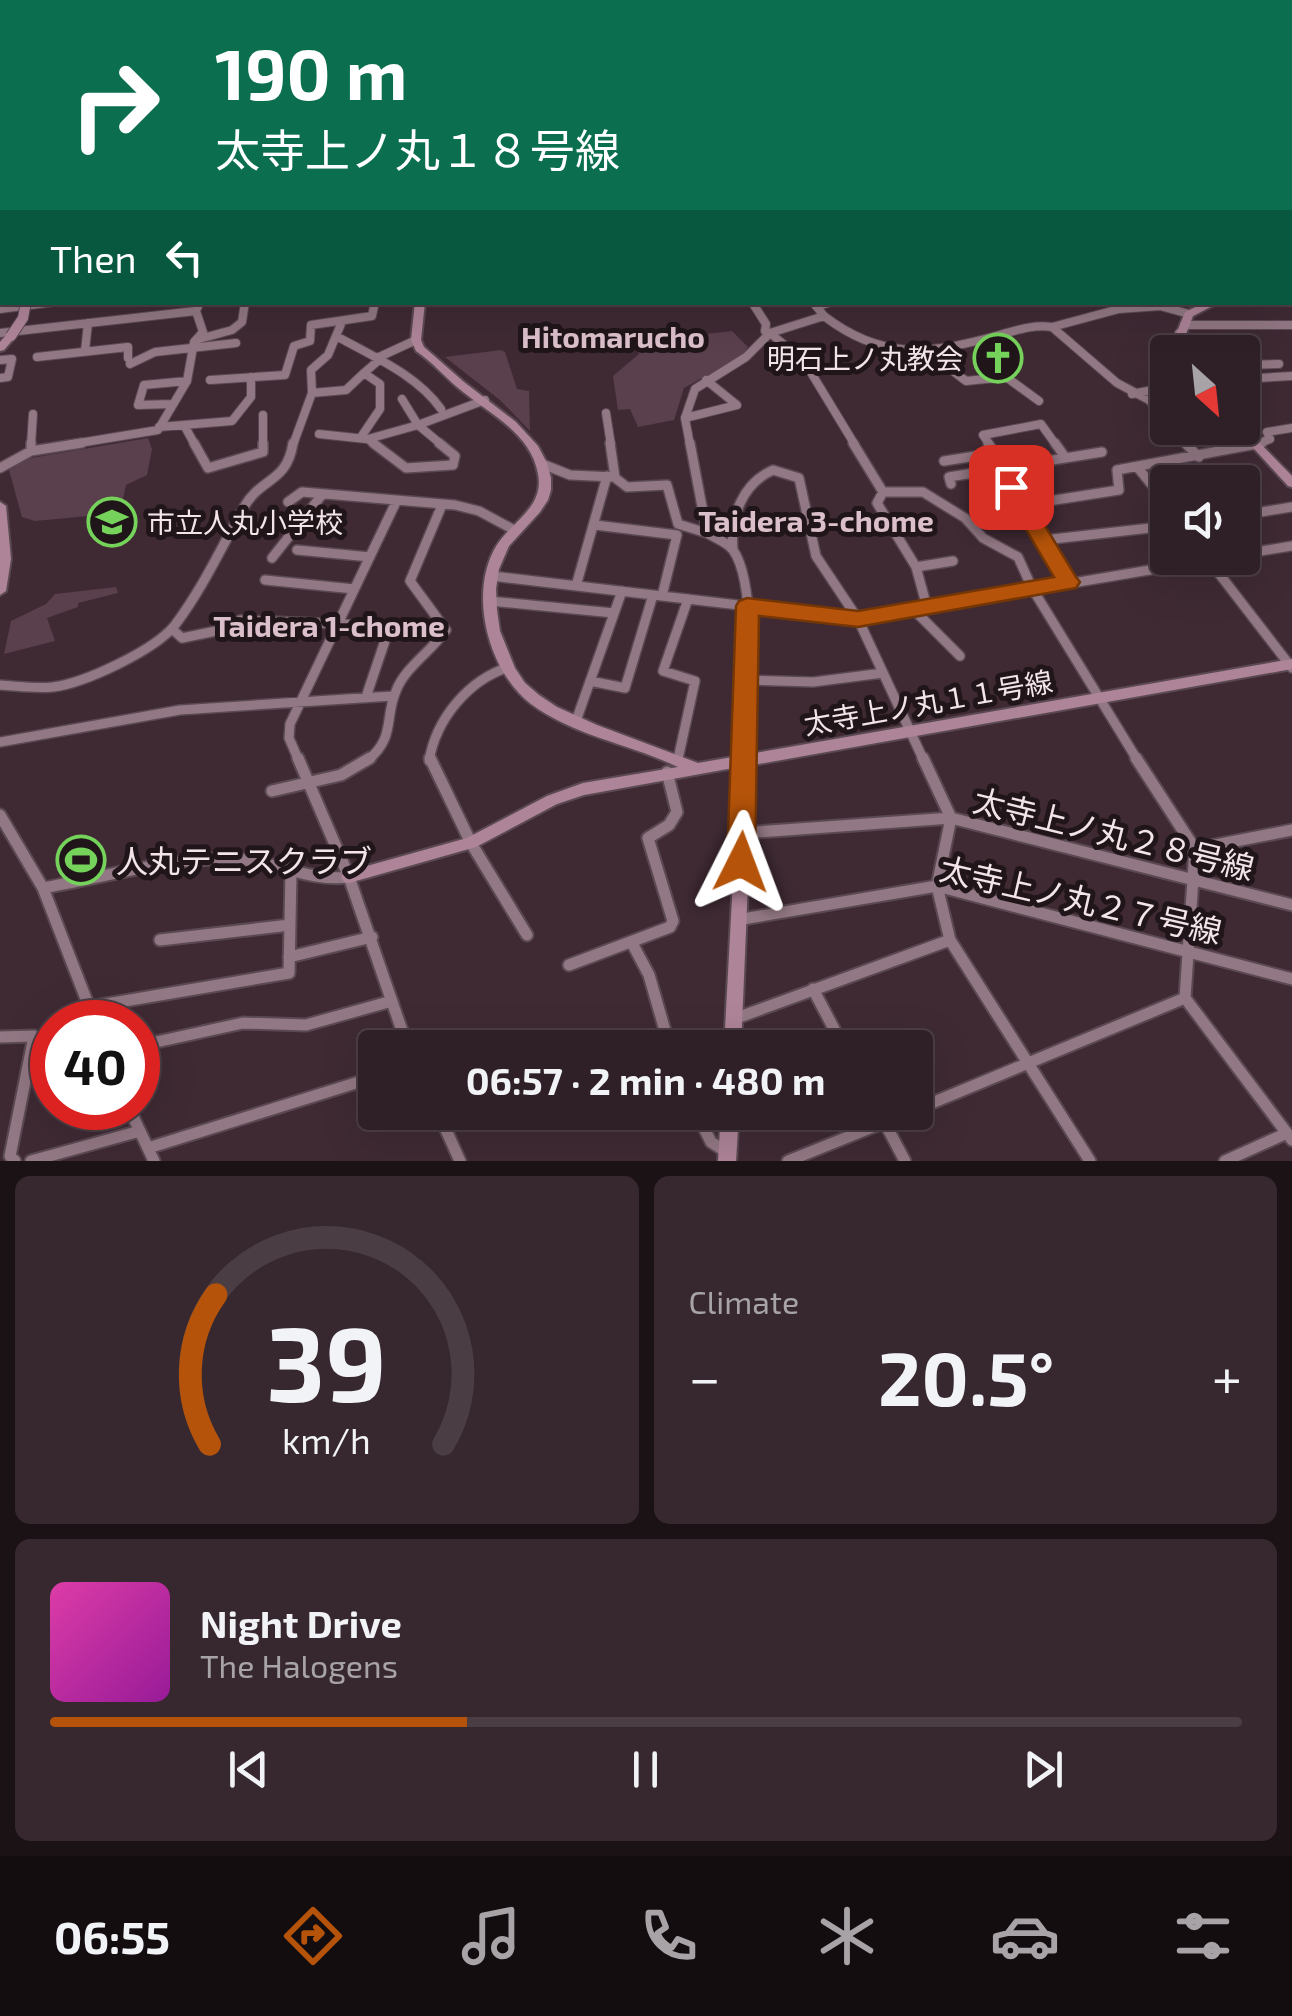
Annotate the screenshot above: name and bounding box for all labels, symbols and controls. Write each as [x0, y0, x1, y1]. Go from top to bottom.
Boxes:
text: 190 m [215, 30, 408, 114]
icon: right [50, 40, 180, 170]
text: 太寺上ノ丸１８号線 [215, 122, 620, 176]
icon: left [157, 230, 212, 285]
text: Then [50, 235, 137, 281]
district label: Hitomarucho [521, 318, 705, 354]
church icon: 明石上ノ丸教会 [972, 332, 1024, 384]
north arrow [1150, 335, 1260, 445]
map controls [1150, 335, 1260, 575]
place label: 明石上ノ丸教会 [767, 341, 963, 375]
pin [969, 445, 1054, 530]
icon: arrive [984, 460, 1039, 515]
button: sound [1150, 465, 1260, 575]
school or university icon: 市立人丸小学校 [86, 496, 138, 548]
district label: Taidera 3-chome [698, 502, 934, 538]
place label: 市立人丸小学校 [147, 505, 343, 539]
district label: Taidera 1-chome [213, 607, 445, 643]
street label: 太寺上ノ丸１１号線 [801, 663, 1055, 741]
street label: 太寺上ノ丸２８号線 [970, 780, 1258, 886]
position arrow [689, 810, 793, 914]
sports icon: 人丸テニスクラブ [55, 834, 107, 886]
place label: 人丸テニスクラブ [116, 841, 372, 879]
street label: 太寺上ノ丸２７号線 [936, 848, 1226, 950]
speed limit sign: 40 [30, 1000, 160, 1130]
text: 06:57 · 2 min · 480 m [466, 1057, 825, 1103]
text: Climate [689, 1282, 799, 1320]
text: 39 [267, 1298, 387, 1423]
text: 20.5° [878, 1331, 1054, 1421]
text: − [689, 1343, 721, 1409]
text: + [1212, 1343, 1242, 1409]
text: km/h [282, 1418, 371, 1461]
text: Night Drive [200, 1600, 402, 1646]
text: The Halogens [200, 1646, 398, 1684]
icon: previous [221, 1742, 276, 1797]
icon: pause [618, 1742, 673, 1797]
icon: next [1016, 1742, 1071, 1797]
icon: directions [278, 1901, 348, 1971]
icon: music [456, 1901, 526, 1971]
icon: phone [634, 1901, 704, 1971]
icon: climate [812, 1901, 882, 1971]
icon: car [990, 1901, 1060, 1971]
icon: filters [1168, 1901, 1238, 1971]
text: 06:55 [54, 1909, 170, 1963]

